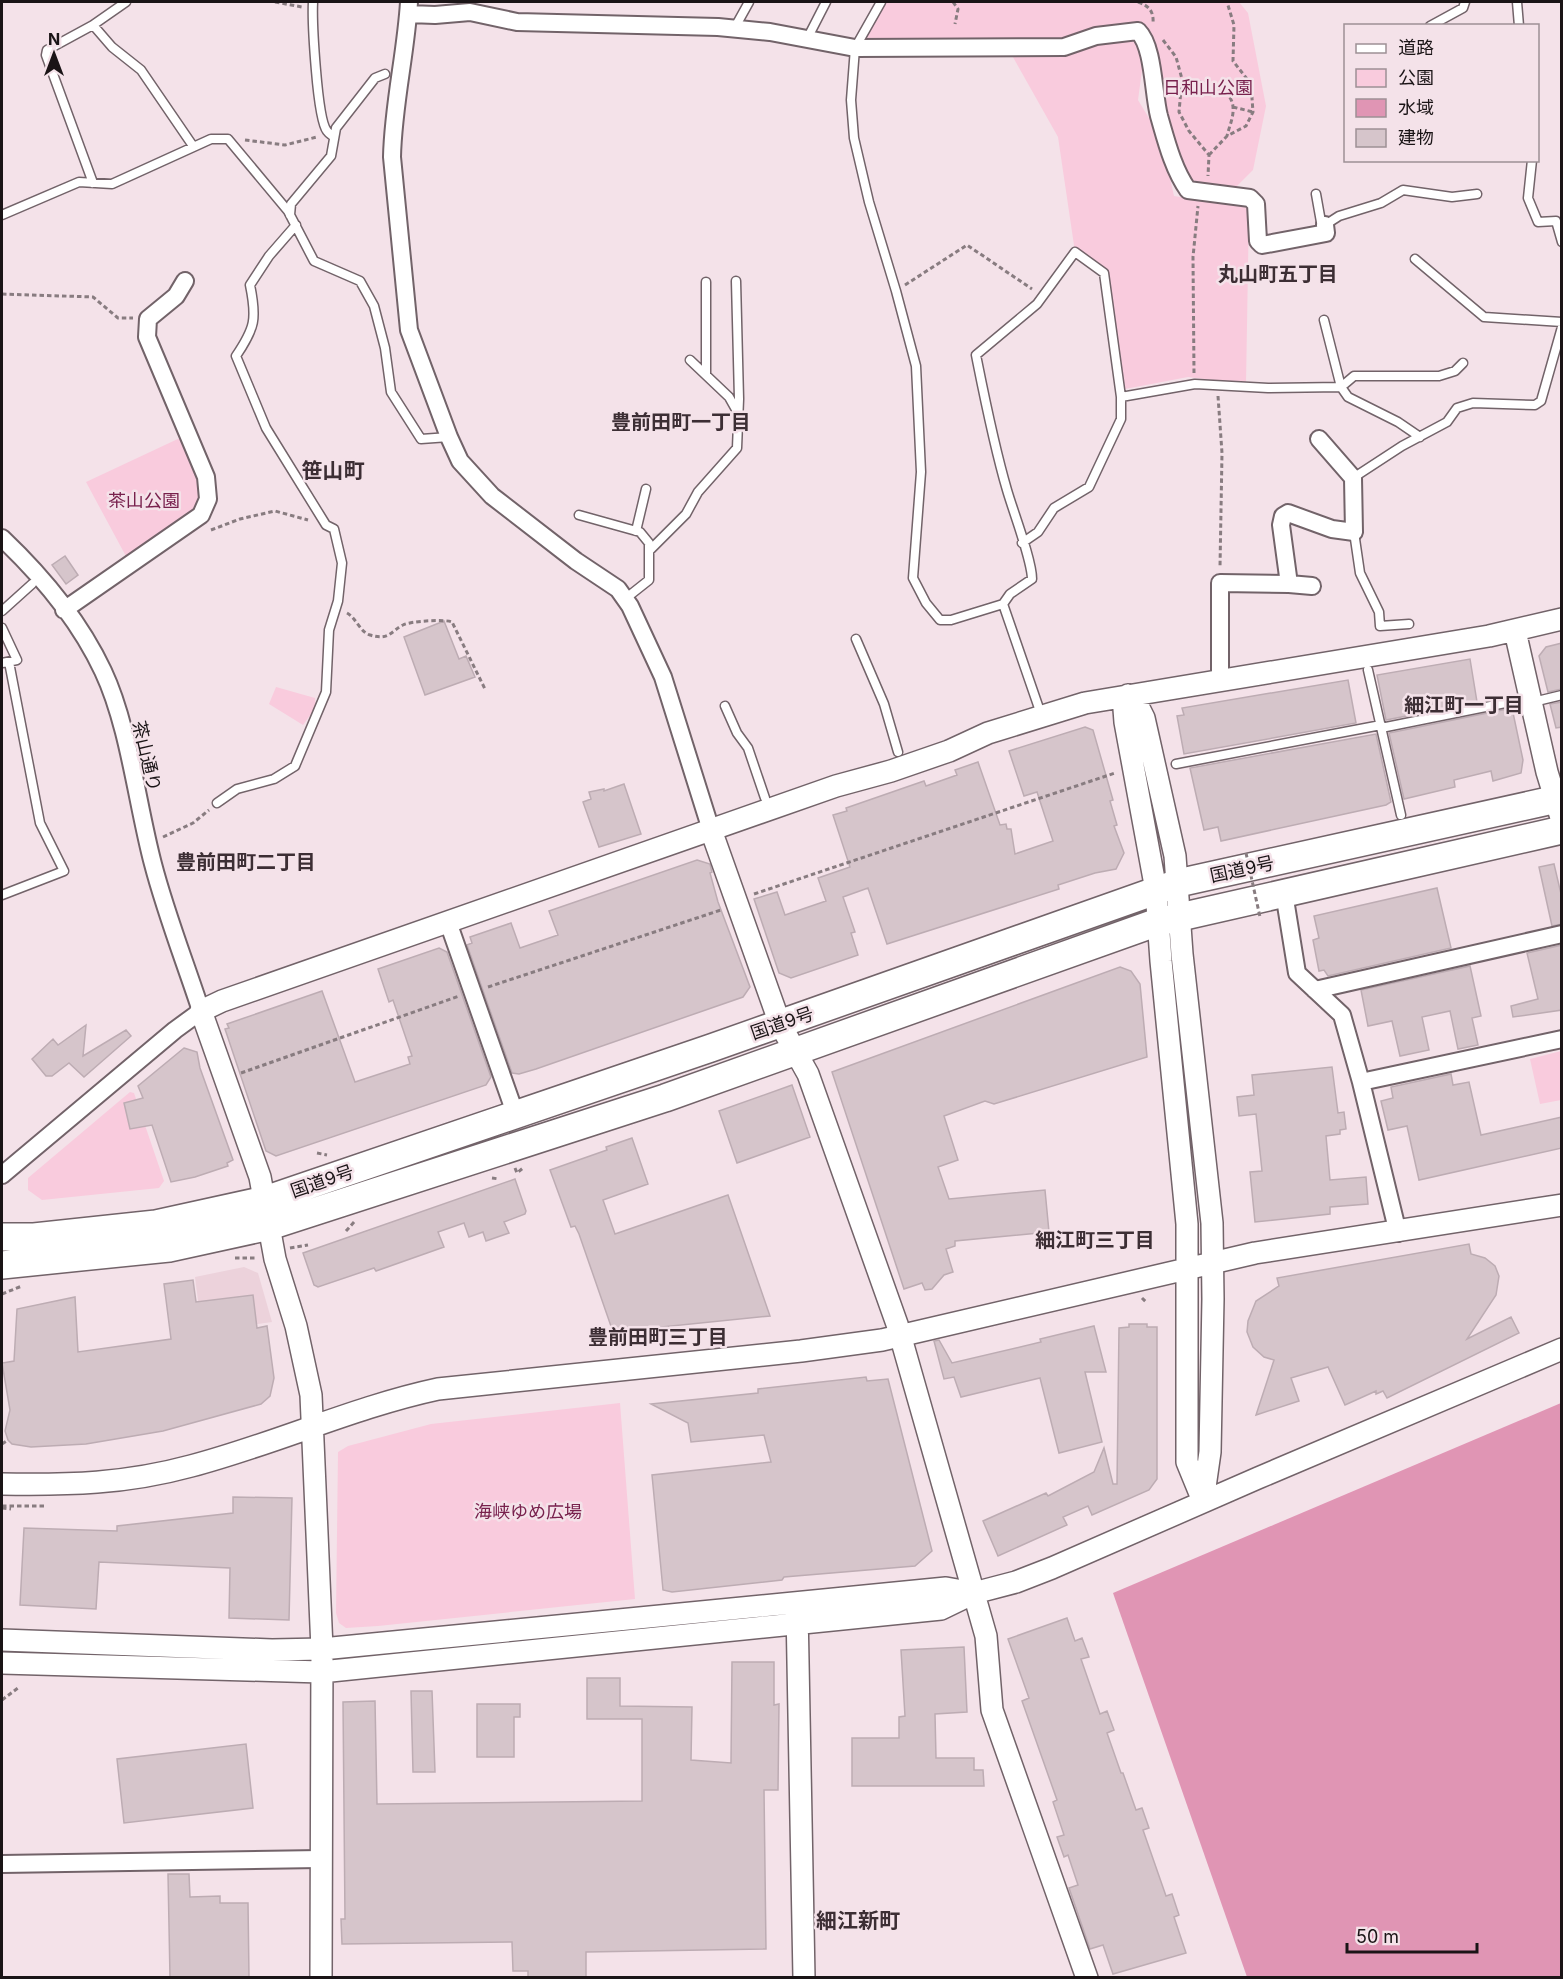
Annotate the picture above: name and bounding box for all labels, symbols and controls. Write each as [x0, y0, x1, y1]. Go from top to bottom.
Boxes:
north arrow [24, 24, 84, 84]
legend [1344, 24, 1539, 162]
text: N [48, 29, 60, 49]
text: 道路 [1398, 37, 1434, 58]
text: 公園 [1398, 67, 1434, 88]
park label: 日和山公園 [1163, 77, 1253, 98]
text: 水域 [1398, 97, 1434, 118]
text: 建物 [1398, 127, 1434, 148]
district label: 丸山町五丁目 [1218, 262, 1338, 286]
district label: 豊前田町一丁目 [611, 410, 751, 434]
district label: 笹山町 [302, 458, 365, 483]
park label: 茶山公園 [108, 490, 180, 511]
district label: 細江町一丁目 [1404, 693, 1524, 717]
street label: 茶山通り [129, 719, 165, 793]
district label: 豊前田町二丁目 [176, 850, 316, 874]
street label: 国道9号 [1208, 852, 1276, 886]
street label: 国道9号 [748, 1002, 816, 1044]
street label: 国道9号 [288, 1160, 356, 1202]
district label: 細江町三丁目 [1035, 1228, 1155, 1252]
district label: 豊前田町三丁目 [588, 1325, 728, 1349]
park label: 海峡ゆめ広場 [474, 1501, 582, 1522]
district label: 細江新町 [816, 1908, 900, 1933]
scale bar [1347, 1916, 1478, 1954]
text: 50 m [1356, 1926, 1399, 1947]

